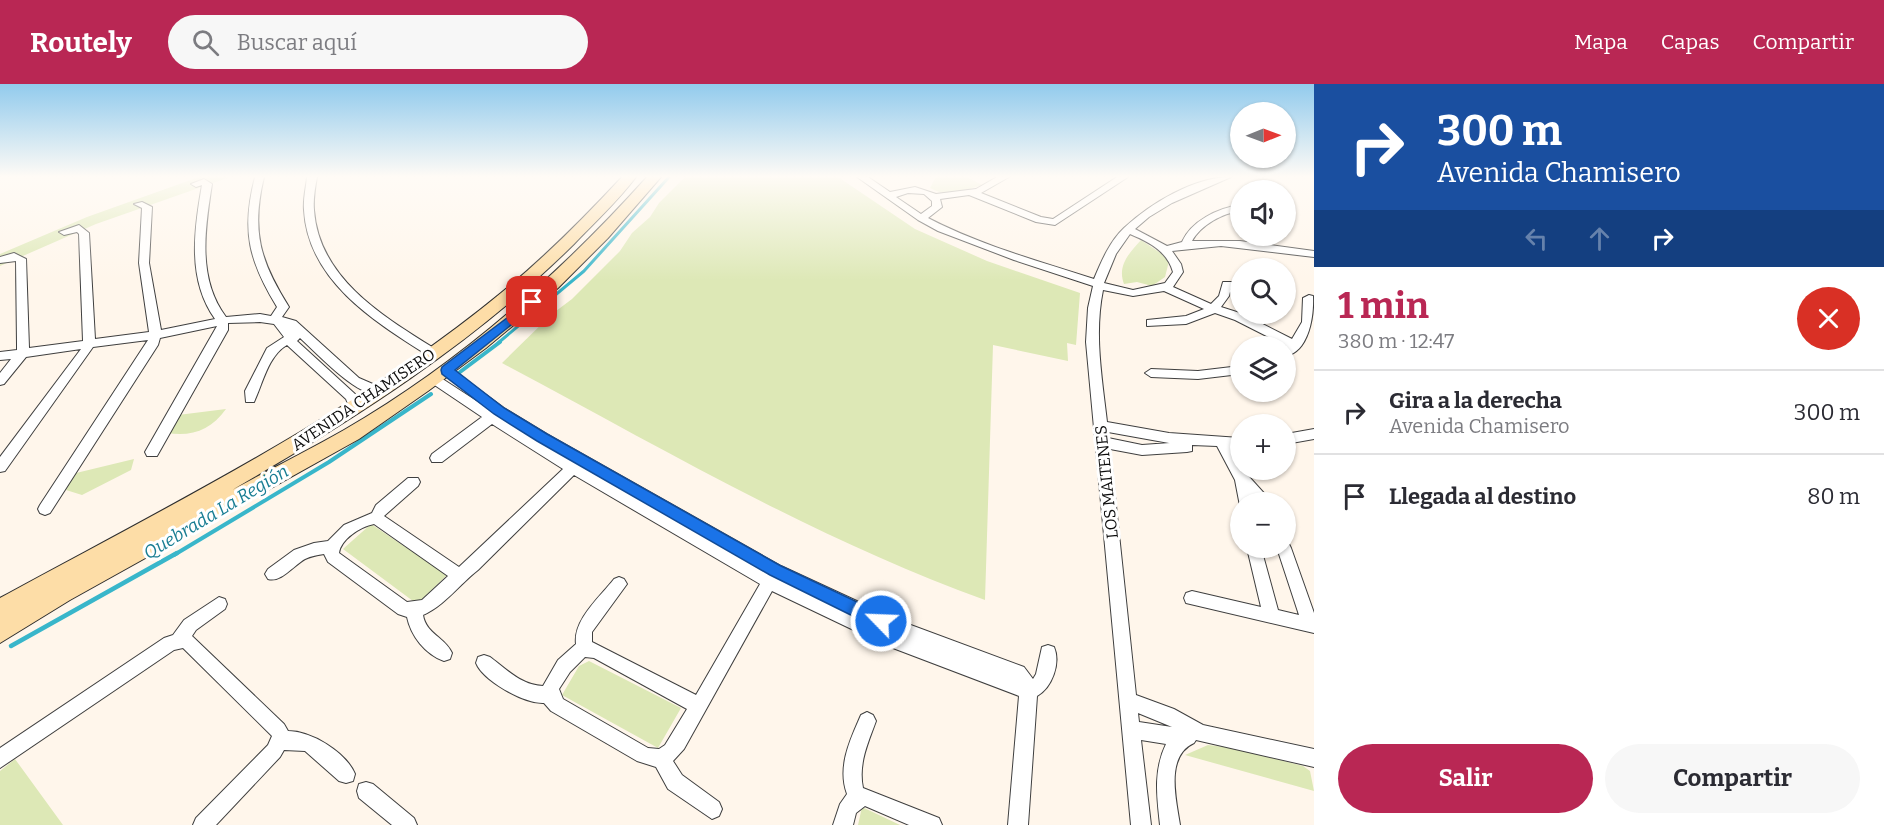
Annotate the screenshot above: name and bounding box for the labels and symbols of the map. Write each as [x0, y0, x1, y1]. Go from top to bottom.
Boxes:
north arrow [1230, 102, 1296, 168]
pin [506, 276, 557, 327]
street label: AVENIDA CHAMISERO [288, 344, 439, 455]
street label: LOS MAITENES [1091, 424, 1122, 540]
water label: Quebrada La Región [140, 460, 292, 564]
position arrow [849, 589, 913, 653]

